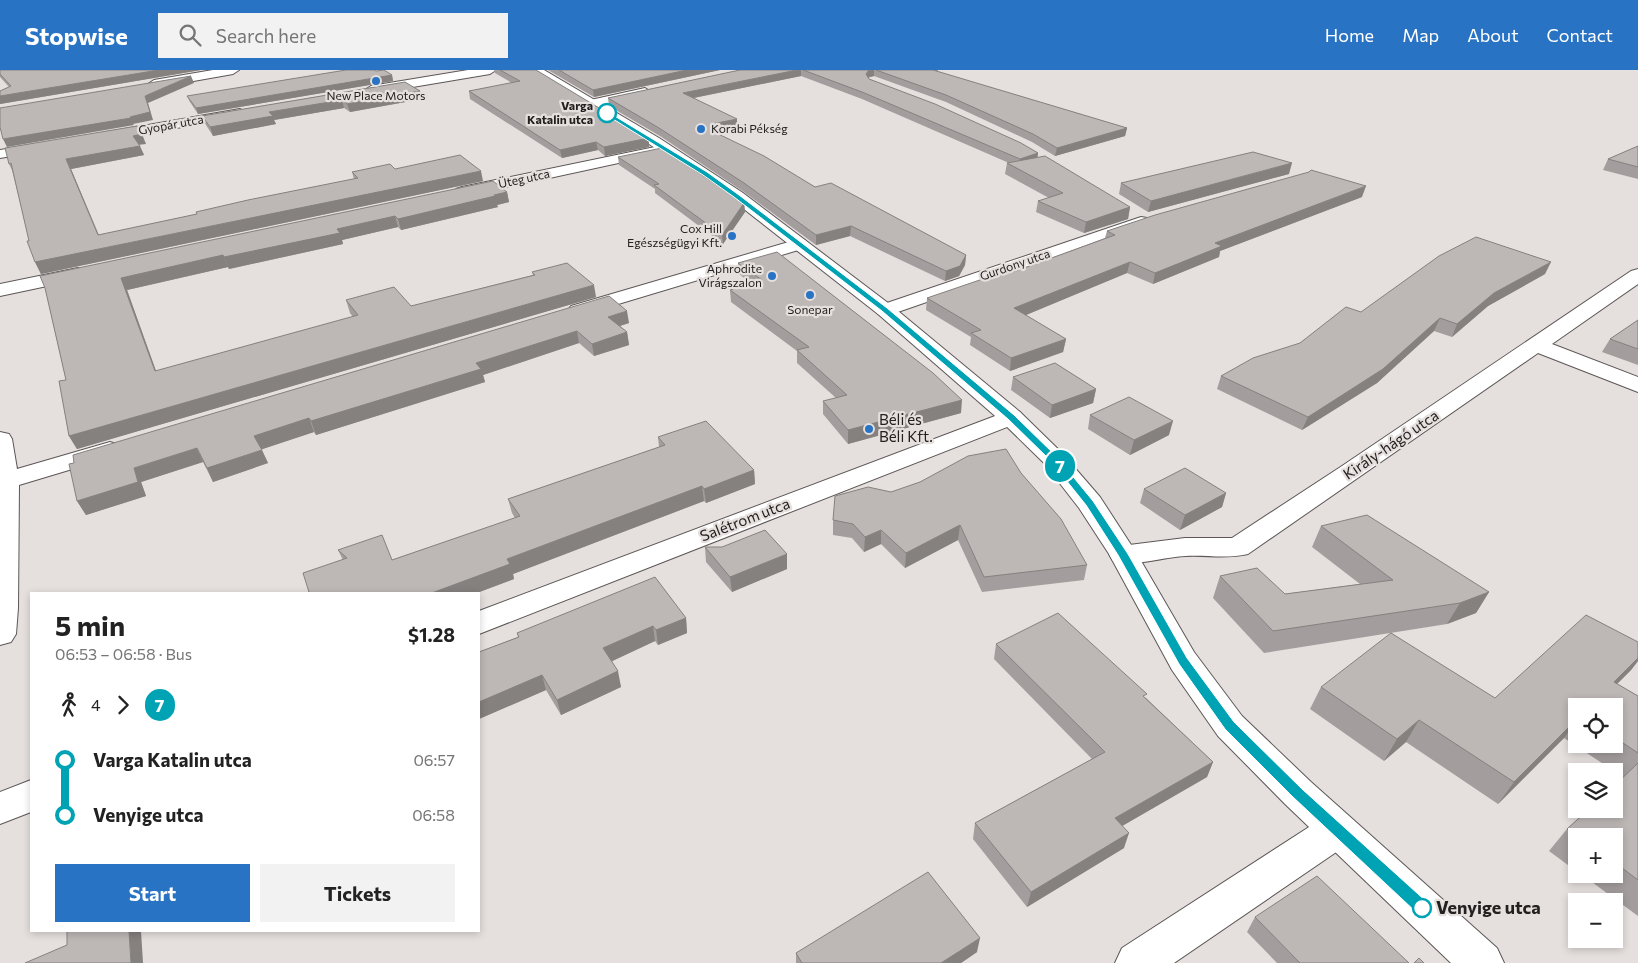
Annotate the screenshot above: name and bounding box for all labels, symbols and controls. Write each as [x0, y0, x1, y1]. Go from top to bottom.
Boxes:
search box [158, 13, 508, 58]
text: Stopwise [25, 21, 128, 50]
icon: search [176, 21, 204, 49]
text: Search here [216, 24, 316, 47]
text: Home [1325, 24, 1374, 46]
text: Map [1402, 24, 1439, 46]
text: About [1467, 24, 1519, 46]
text: Contact [1547, 24, 1613, 46]
marker: New Place Motors [370, 75, 382, 87]
place label: New Place Motors [326, 88, 426, 102]
place label: Varga Katalin utca [527, 98, 593, 126]
marker: Varga Katalin utca [597, 103, 617, 123]
street label: Gyopár utca [137, 111, 204, 137]
place label: Korabi Pékség [711, 121, 788, 135]
marker: Korabi Pékség [695, 123, 707, 135]
street label: Üteg utca [497, 166, 551, 190]
place label: Cox Hill Egészségügyi Kft. [627, 221, 722, 249]
marker: Cox Hill Egészségügyi Kft. [726, 230, 738, 242]
street label: Gurdony utca [978, 246, 1052, 283]
place label: Aphrodite Virágszalon [698, 261, 762, 289]
marker: Aphrodite Virágszalon [766, 270, 778, 282]
marker: Sonepar [804, 289, 816, 301]
place label: Sonepar [787, 302, 833, 316]
street label: Király-hágó utca [1339, 406, 1442, 483]
place label: Béli és Béli Kft. [879, 410, 933, 445]
marker: Béli és Béli Kft. [863, 423, 875, 435]
line badge: 7 [1044, 450, 1076, 482]
text: 7 [1055, 455, 1065, 477]
street label: Salétrom utca [697, 494, 792, 544]
text: 5 min [55, 608, 125, 642]
text: $1.28 [408, 623, 455, 646]
text: 06:53 – 06:58 · Bus [55, 644, 192, 663]
icon: walk [55, 691, 83, 719]
icon: forward [109, 691, 137, 719]
text: 7 [155, 694, 165, 716]
text: 4 [91, 695, 101, 714]
map controls [1568, 698, 1623, 948]
button: locate [1568, 698, 1623, 753]
text: Varga Katalin utca [93, 748, 252, 771]
text: 06:57 [413, 750, 455, 769]
button: layers [1568, 763, 1623, 818]
text: Venyige utca [93, 803, 204, 826]
text: 06:58 [412, 805, 455, 824]
button: + [1568, 828, 1623, 883]
button: Start [55, 864, 250, 922]
button: Tickets [260, 864, 455, 922]
button: − [1568, 893, 1623, 948]
place label: Venyige utca [1436, 896, 1541, 918]
marker: Venyige utca [1412, 898, 1432, 918]

